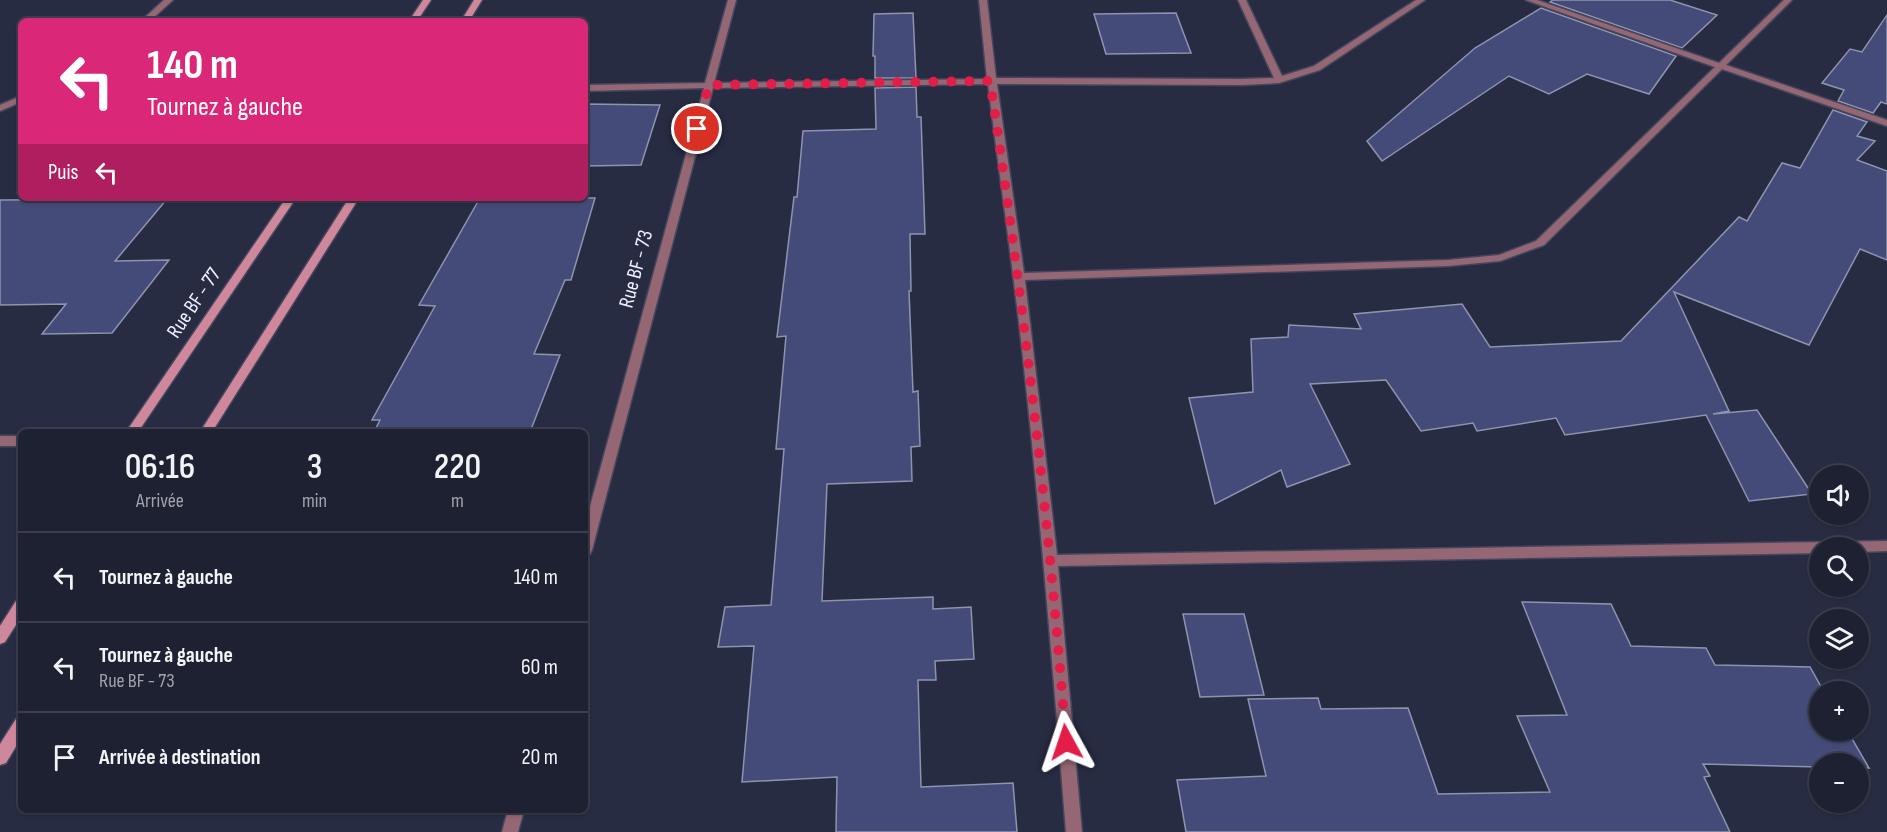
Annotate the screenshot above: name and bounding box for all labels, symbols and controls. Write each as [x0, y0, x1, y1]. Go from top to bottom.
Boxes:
text: 140 m [147, 40, 238, 91]
icon: left [48, 42, 126, 120]
text: Tournez à gauche [147, 91, 303, 123]
pin [671, 103, 722, 154]
icon: arrive [680, 112, 713, 145]
icon: left [90, 156, 123, 189]
text: Puis [48, 159, 78, 186]
street label: Rue BF - 73 [614, 227, 658, 311]
street label: Rue BF - 77 [162, 263, 227, 343]
text: 06:16 [125, 446, 195, 489]
text: 3 [307, 446, 322, 489]
text: 220 [434, 446, 481, 489]
map controls [1809, 465, 1869, 813]
button: sound [1809, 465, 1869, 525]
text: Arrivée [136, 489, 184, 513]
text: min [302, 489, 327, 513]
text: m [451, 489, 464, 513]
button: search [1809, 537, 1869, 597]
icon: left [48, 561, 81, 594]
text: Tournez à gauche [99, 564, 233, 591]
text: 140 m [514, 564, 558, 591]
button: layers [1809, 609, 1869, 669]
text: Tournez à gauche [99, 642, 233, 669]
icon: left [48, 651, 81, 684]
text: 60 m [521, 654, 558, 681]
text: Rue BF - 73 [99, 669, 175, 693]
button: + [1809, 681, 1869, 741]
position arrow [1034, 710, 1098, 774]
icon: arrive [48, 741, 81, 774]
text: Arrivée à destination [99, 744, 261, 771]
text: 20 m [522, 744, 558, 771]
button: − [1809, 753, 1869, 813]

